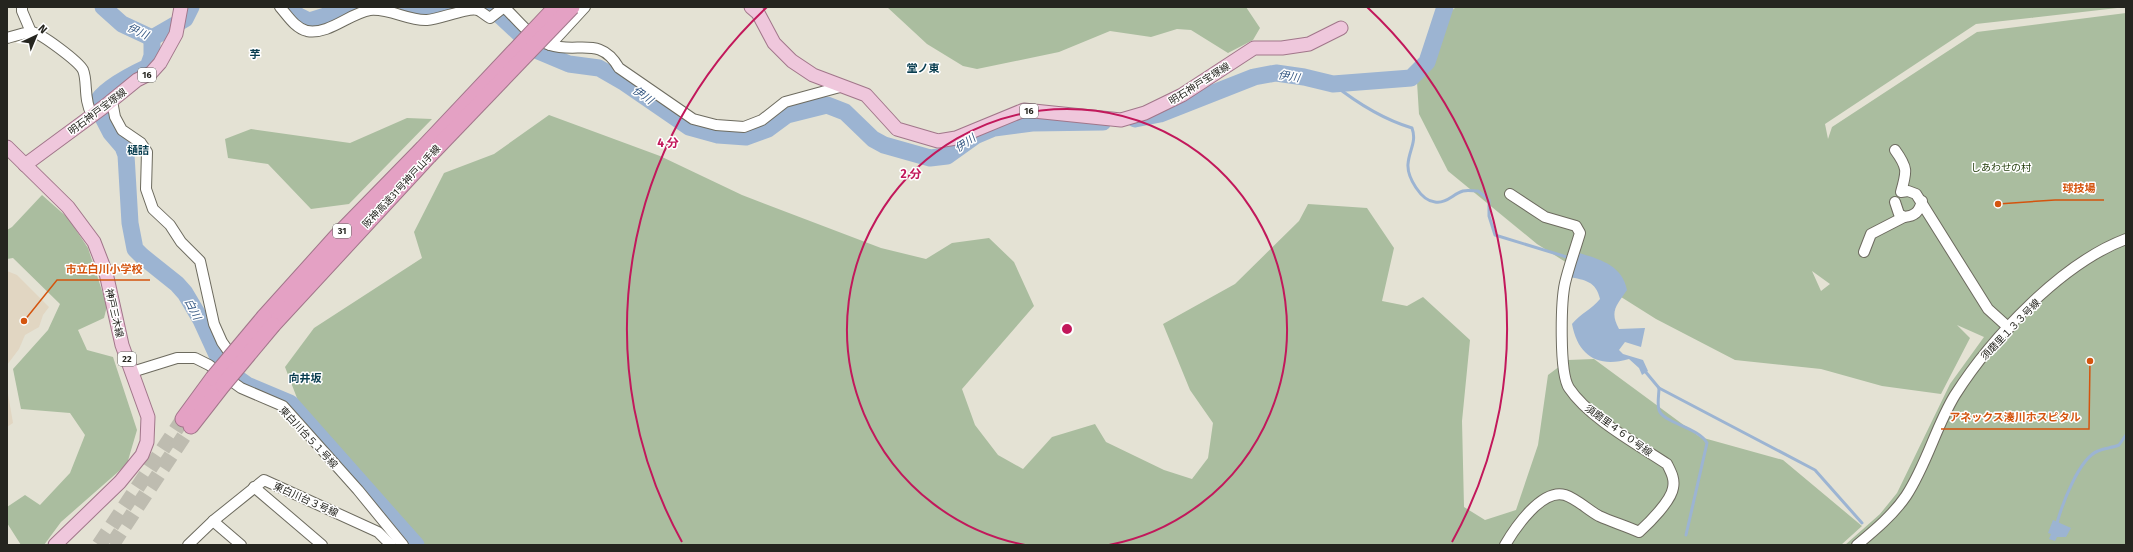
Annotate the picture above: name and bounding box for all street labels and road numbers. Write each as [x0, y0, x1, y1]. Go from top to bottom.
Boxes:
street label: 明石神戸宝塚線 [1167, 60, 1232, 107]
road number: 16 [138, 68, 156, 82]
street label: 明石神戸宝塚線 [66, 86, 129, 138]
road number: 16 [1020, 104, 1038, 118]
street label: 阪神高速31号神戸山手線 [360, 143, 443, 231]
road number: 31 [333, 224, 351, 238]
street label: 神戸三木線 [103, 288, 125, 339]
street label: 須磨里１３３号線 [1979, 297, 2043, 363]
road number: 22 [118, 352, 136, 366]
street label: 須磨里４６０号線 [1583, 402, 1654, 459]
street label: 東白川台５１号線 [277, 404, 340, 471]
street label: 東白川台３号線 [271, 480, 340, 520]

